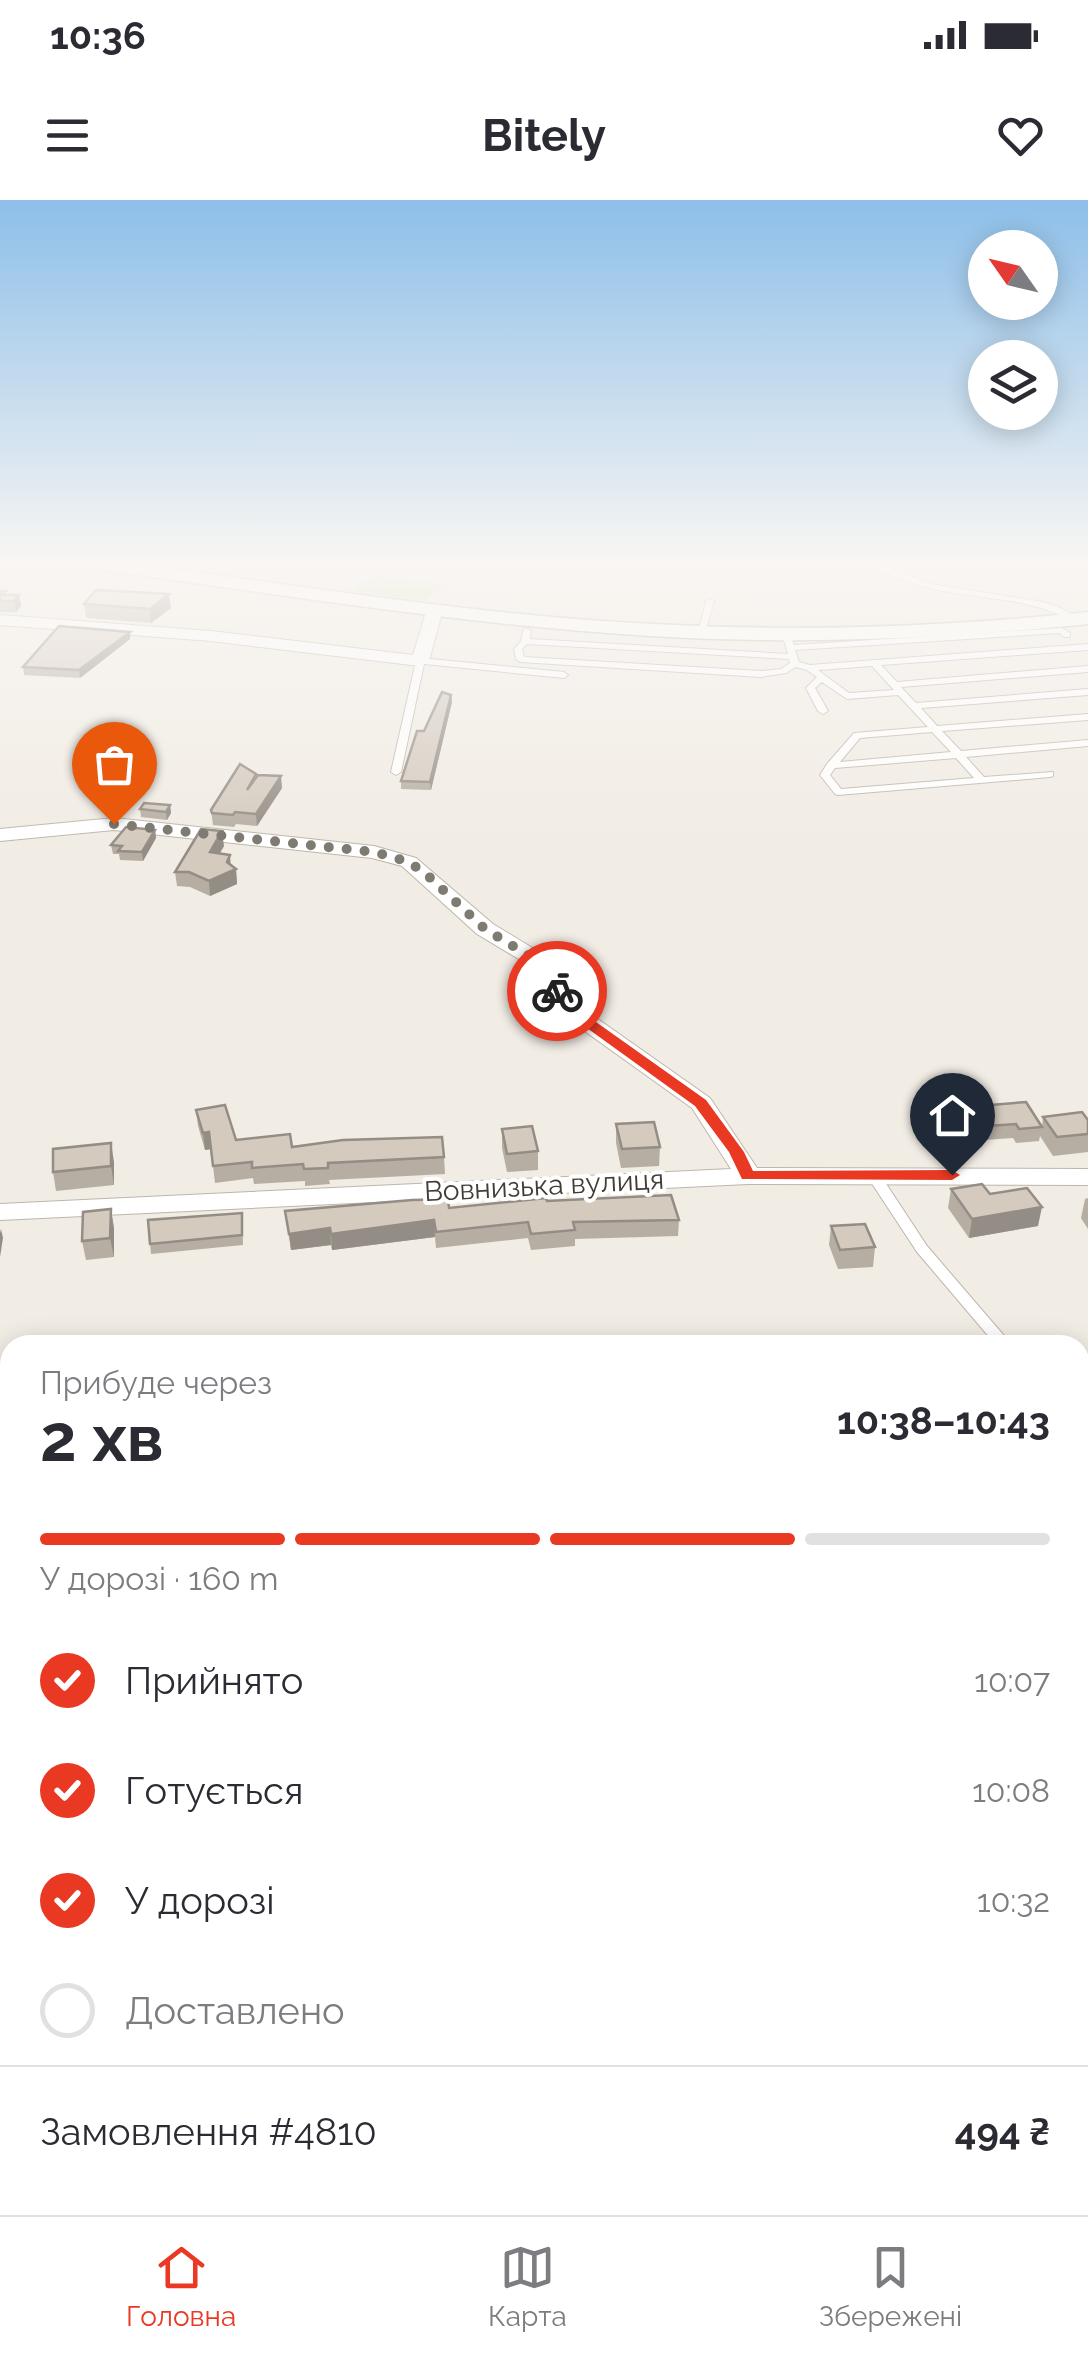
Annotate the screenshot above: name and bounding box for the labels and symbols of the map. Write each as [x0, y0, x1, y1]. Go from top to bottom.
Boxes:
north arrow [968, 230, 1058, 320]
pin [72, 722, 157, 825]
courier [507, 941, 607, 1041]
pin [910, 1073, 995, 1176]
street label: Вовнизька вулиця [423, 1163, 665, 1208]

